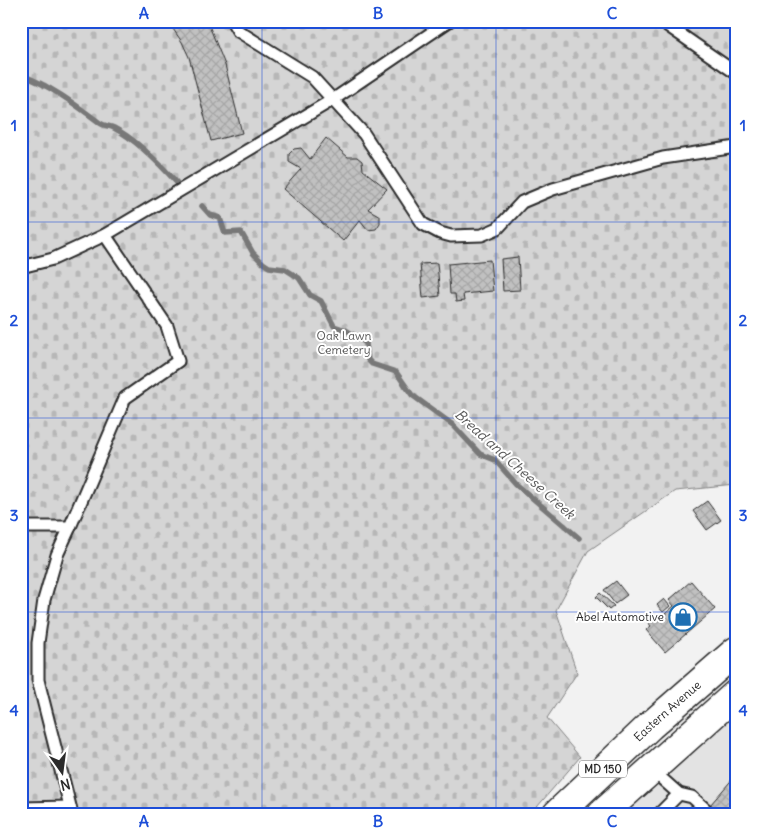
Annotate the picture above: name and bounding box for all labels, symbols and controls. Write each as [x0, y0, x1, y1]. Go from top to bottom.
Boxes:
text: A [139, 3, 149, 23]
text: B [373, 3, 384, 23]
text: C [607, 3, 618, 23]
text: 1 [11, 115, 17, 135]
text: 1 [740, 115, 746, 135]
text: 2 [10, 310, 19, 330]
text: 2 [739, 310, 748, 330]
park label: Oak Lawn Cemetery [317, 328, 371, 357]
water label: Bread and Cheese Creek [451, 405, 579, 523]
text: 3 [9, 505, 19, 525]
text: 3 [738, 505, 748, 525]
shop icon: Abel Automotive [668, 602, 698, 632]
place label: Abel Automotive [576, 609, 664, 624]
street label: Eastern Avenue [630, 677, 704, 744]
text: 4 [9, 700, 19, 720]
text: 4 [738, 700, 748, 720]
north arrow [38, 748, 88, 798]
road number: MD 150 [579, 761, 627, 778]
text: N [58, 775, 72, 795]
text: A [139, 811, 149, 831]
text: B [373, 811, 384, 831]
text: C [607, 811, 618, 831]

